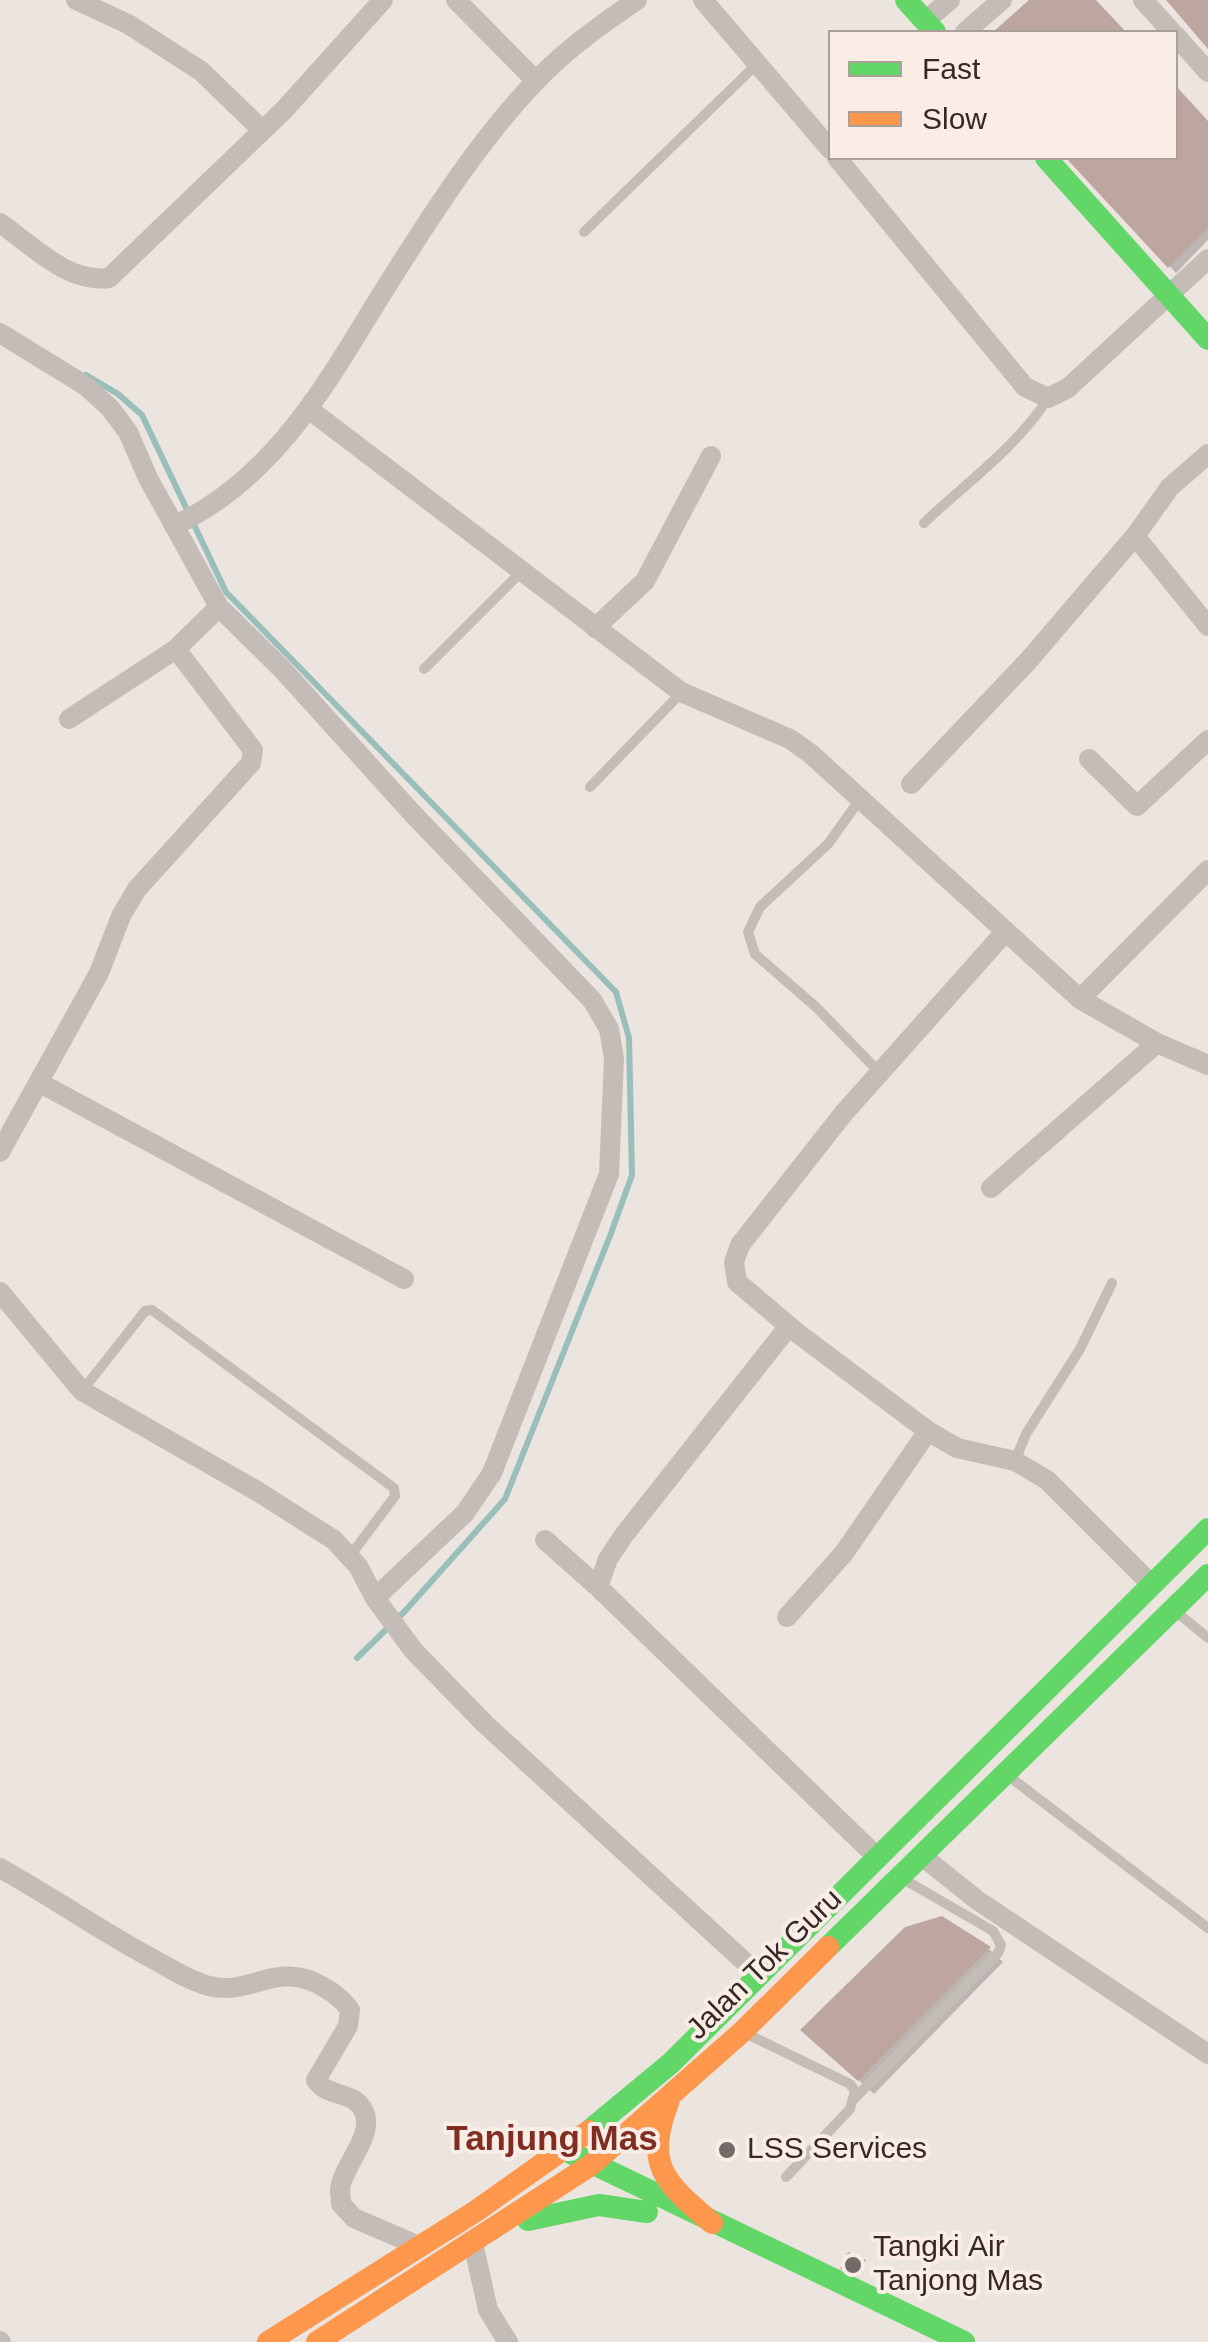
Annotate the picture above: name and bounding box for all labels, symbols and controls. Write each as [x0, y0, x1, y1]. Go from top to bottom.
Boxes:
legend [828, 30, 1178, 160]
text: Fast [922, 52, 980, 85]
text: Slow [922, 102, 987, 135]
street label: Jalan Tok Guru [680, 1882, 850, 2048]
district label: Tanjung Mas [446, 2119, 658, 2161]
place label: LSS Services [747, 2132, 927, 2168]
marker: LSS Services [716, 2139, 738, 2161]
place label: Tangki Air Tanjong Mas [873, 2230, 1043, 2300]
marker: Tangki Air Tanjong Mas [842, 2254, 864, 2276]

